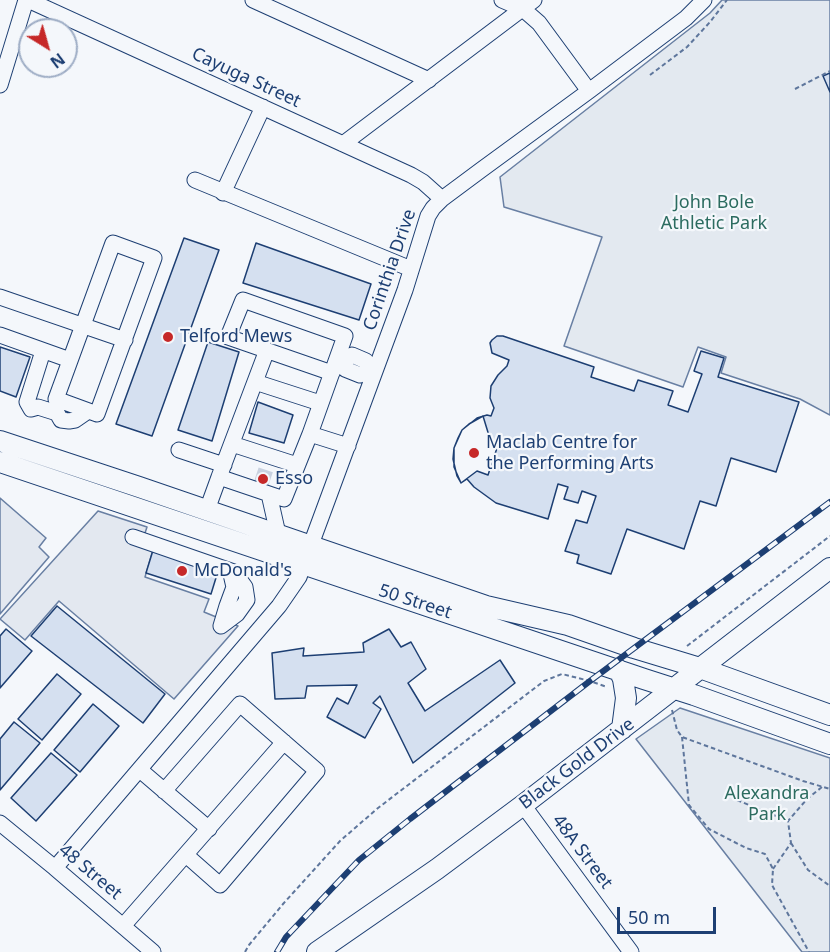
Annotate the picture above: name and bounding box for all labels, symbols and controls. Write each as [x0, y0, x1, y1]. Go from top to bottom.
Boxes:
north arrow [18, 18, 78, 78]
street label: Cayuga Street [188, 43, 304, 113]
text: N [46, 48, 69, 73]
park label: John Bole Athletic Park [661, 192, 767, 234]
street label: Corinthia Drive [359, 206, 421, 334]
place label: Telford Mews [180, 326, 292, 348]
marker: Telford Mews [161, 330, 175, 344]
place label: Maclab Centre for the Performing Arts [486, 432, 654, 474]
marker: Maclab Centre for the Performing Arts [467, 446, 481, 460]
place label: Esso [275, 468, 313, 490]
marker: Esso [256, 472, 270, 486]
place label: McDonald's [194, 560, 292, 582]
marker: McDonald's [175, 564, 189, 578]
street label: 50 Street [376, 580, 454, 624]
street label: Black Gold Drive [515, 714, 639, 814]
park label: Alexandra Park [725, 783, 809, 826]
street label: 48A Street [547, 811, 617, 893]
street label: 48 Street [54, 839, 126, 905]
scale bar [620, 895, 719, 933]
text: 50 m [628, 905, 670, 929]

